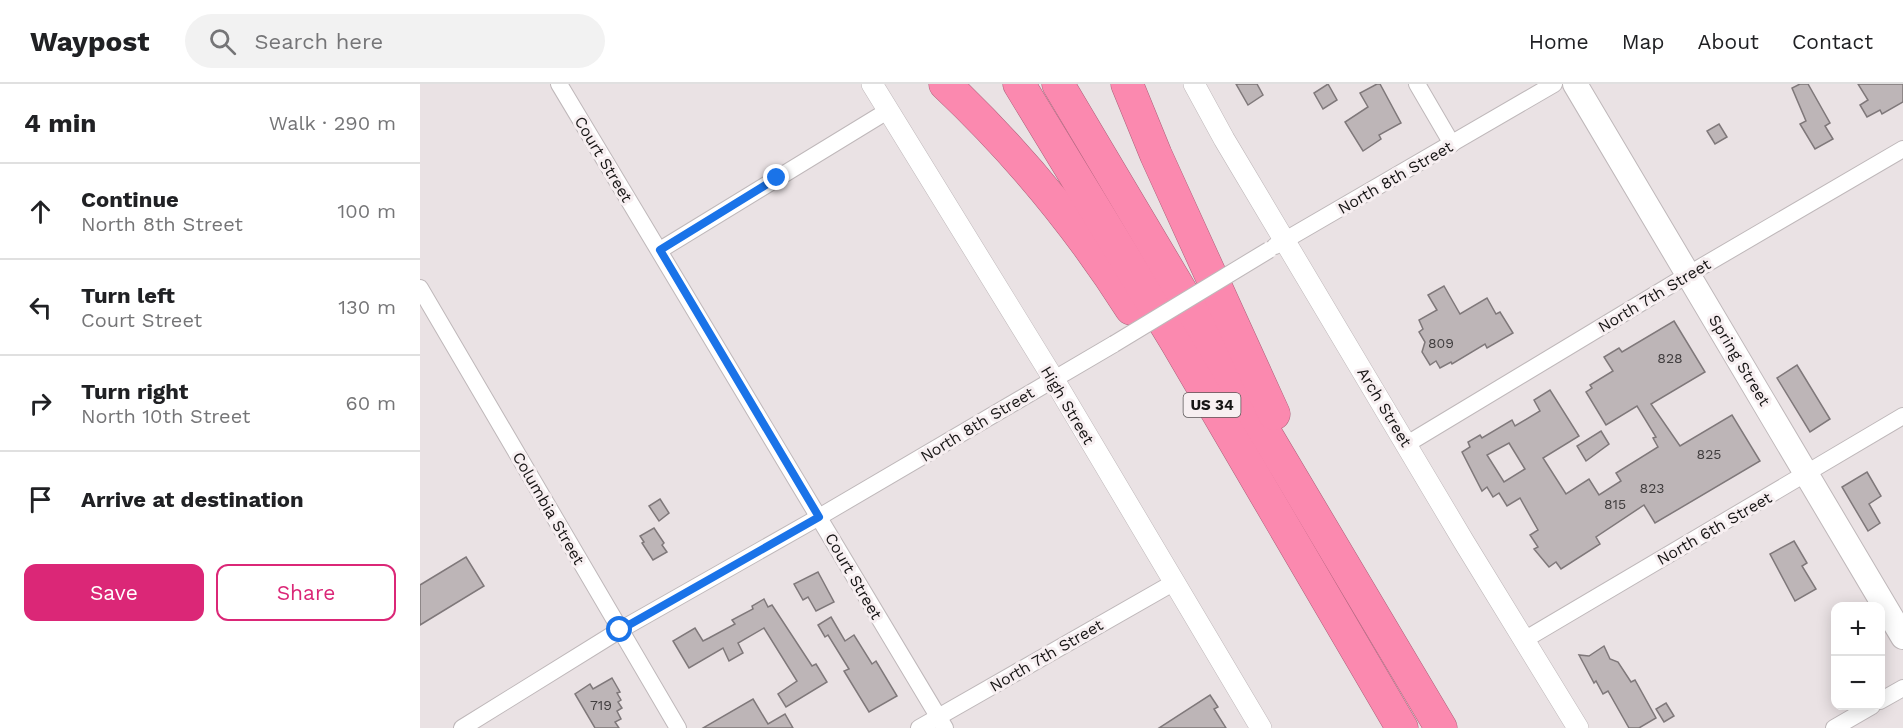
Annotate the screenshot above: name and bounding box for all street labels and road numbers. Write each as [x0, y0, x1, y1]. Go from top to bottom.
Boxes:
street label: Court Street [570, 113, 637, 206]
street label: North 8th Street [1334, 137, 1456, 218]
street label: North 7th Street [1595, 254, 1714, 337]
street label: Spring Street [1705, 311, 1774, 410]
street label: High Street [1037, 363, 1099, 448]
street label: Arch Street [1353, 364, 1416, 451]
street label: North 8th Street [917, 383, 1038, 466]
road number: US 34 [1184, 393, 1240, 417]
street label: Columbia Street [509, 448, 589, 568]
street label: North 6th Street [1654, 488, 1775, 569]
street label: Court Street [821, 530, 886, 623]
street label: North 7th Street [986, 615, 1107, 696]

